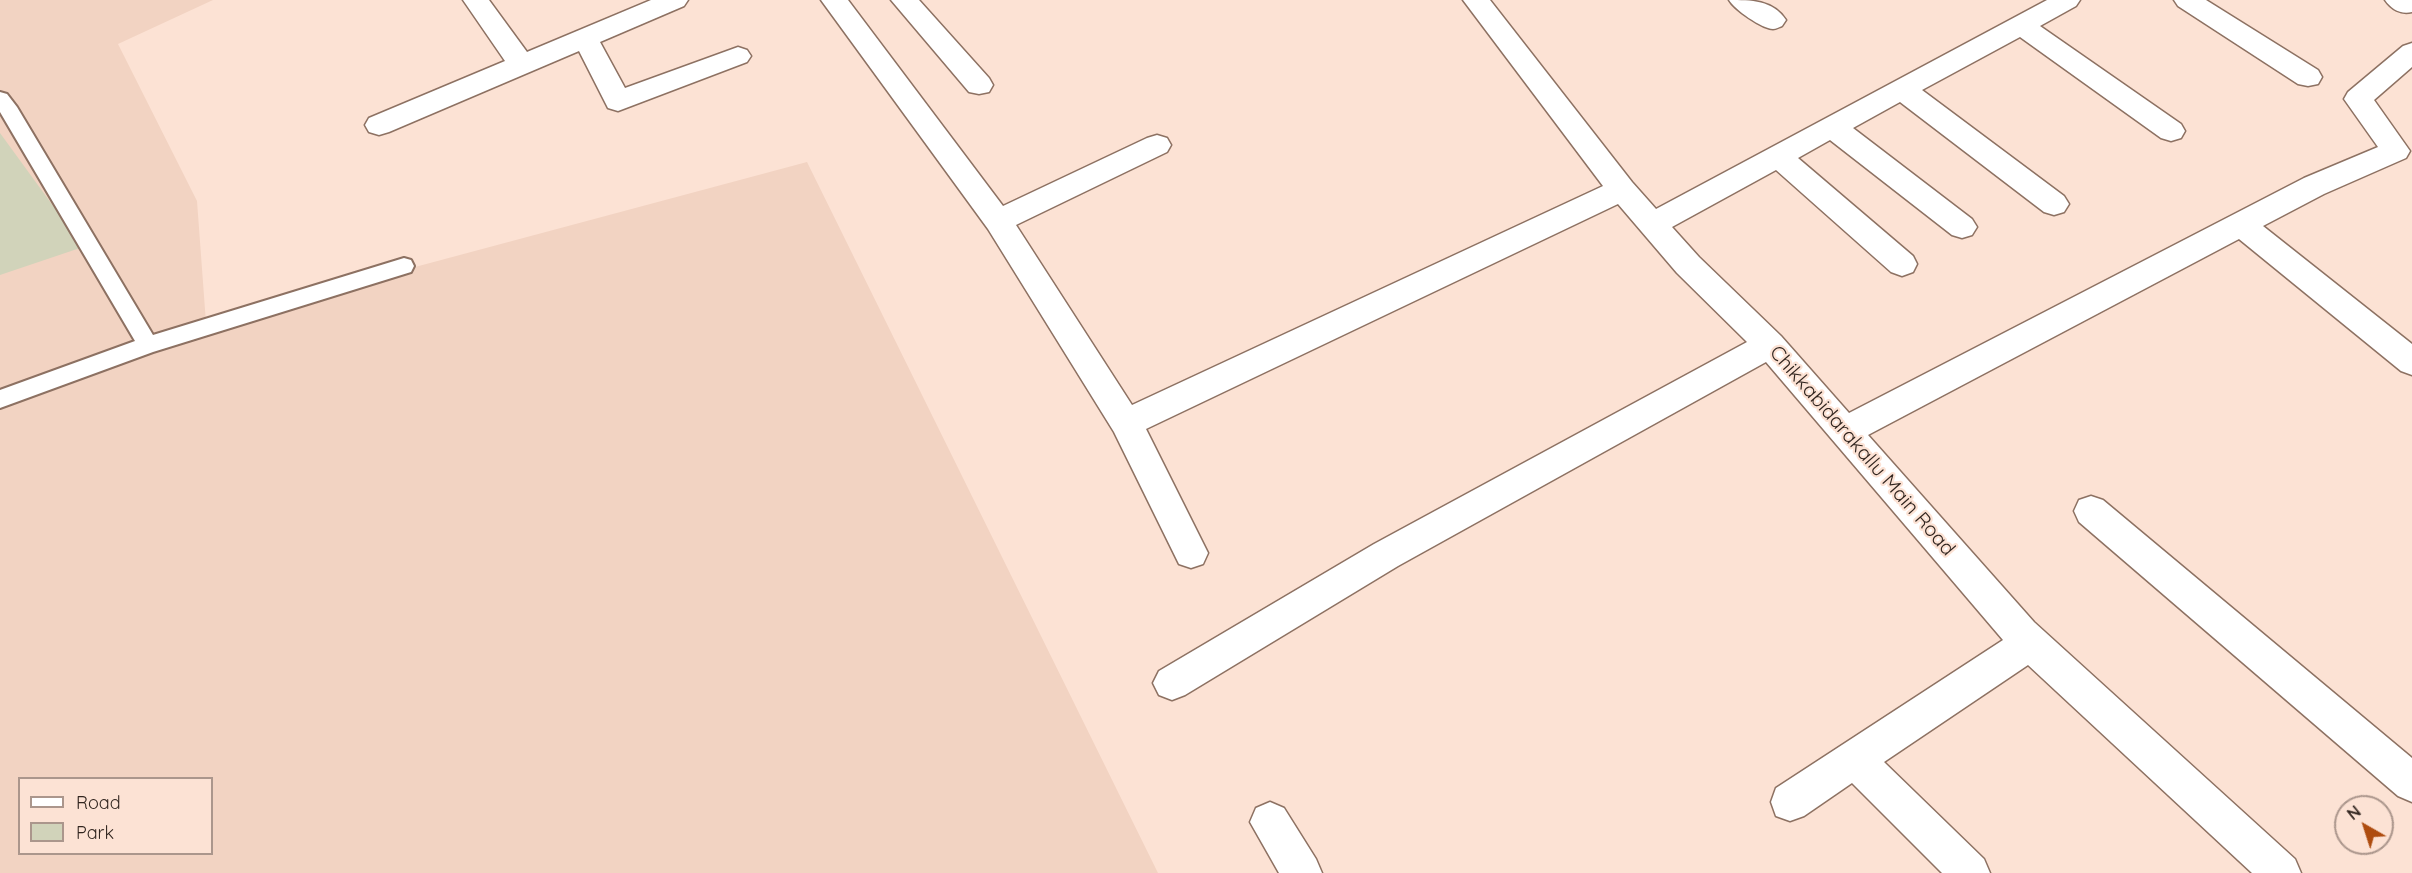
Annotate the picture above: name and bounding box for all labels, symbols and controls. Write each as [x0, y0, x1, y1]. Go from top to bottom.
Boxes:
street label: Chikkabidarakallu Main Road [1764, 341, 1960, 561]
legend [18, 777, 213, 855]
text: Road [76, 791, 121, 814]
north arrow [2334, 795, 2394, 855]
text: N [2343, 801, 2365, 824]
text: Park [76, 821, 114, 844]

